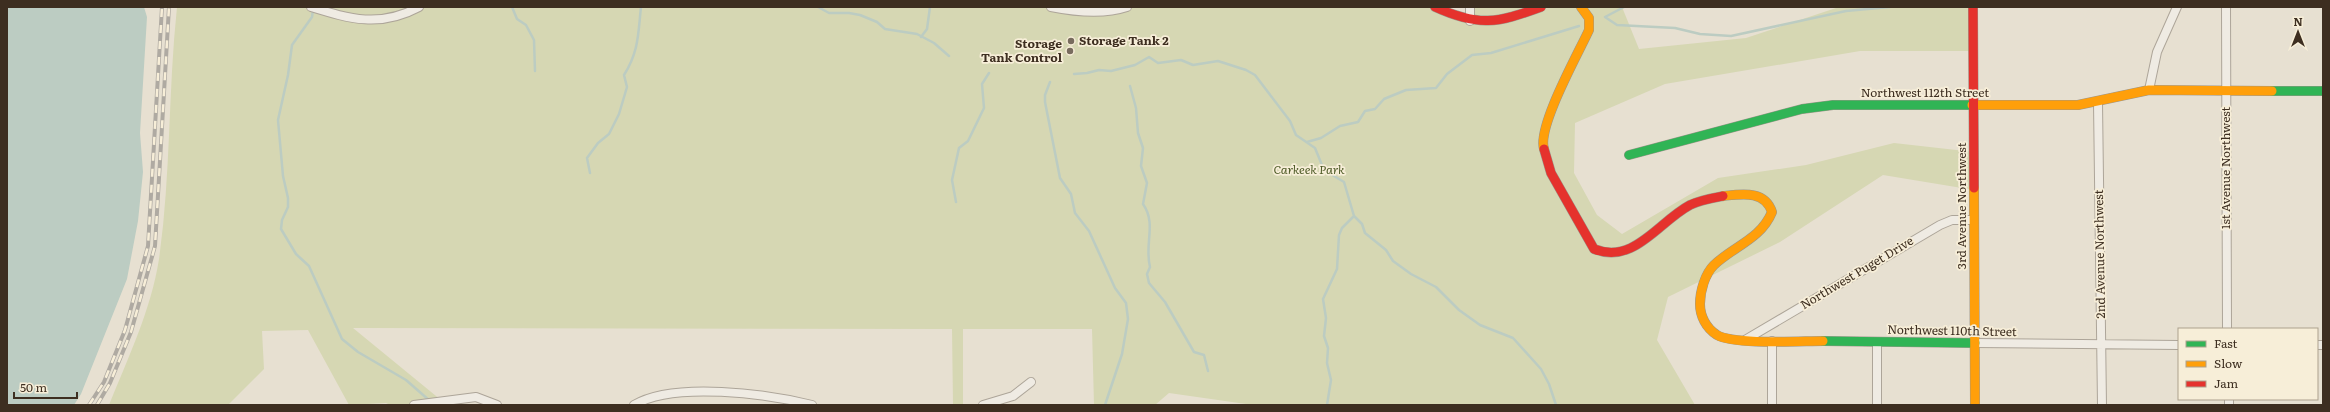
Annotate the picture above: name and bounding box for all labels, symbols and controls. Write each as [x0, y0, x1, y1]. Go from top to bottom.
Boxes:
north arrow [2278, 12, 2318, 52]
text: N [2293, 13, 2303, 29]
place label: Storage Tank 2 [1079, 31, 1169, 49]
place label: Storage Tank Control [981, 34, 1063, 66]
marker: Storage Tank 2 [1066, 36, 1076, 46]
marker: Storage Tank Control [1065, 46, 1075, 56]
street label: Northwest 112th Street [1861, 83, 1989, 101]
street label: 1st Avenue Northwest [2216, 107, 2234, 229]
street label: 3rd Avenue Northwest [1952, 142, 1970, 270]
park label: Carkeek Park [1273, 160, 1345, 178]
street label: 2nd Avenue Northwest [2089, 189, 2109, 319]
street label: Northwest Puget Drive [1796, 231, 1917, 313]
street label: Northwest 110th Street [1887, 320, 2017, 340]
legend [2178, 328, 2318, 400]
text: Fast [2214, 334, 2238, 352]
text: Slow [2214, 354, 2243, 372]
scale bar [14, 374, 77, 400]
text: Jam [2214, 374, 2239, 392]
text: 50 m [20, 378, 47, 396]

